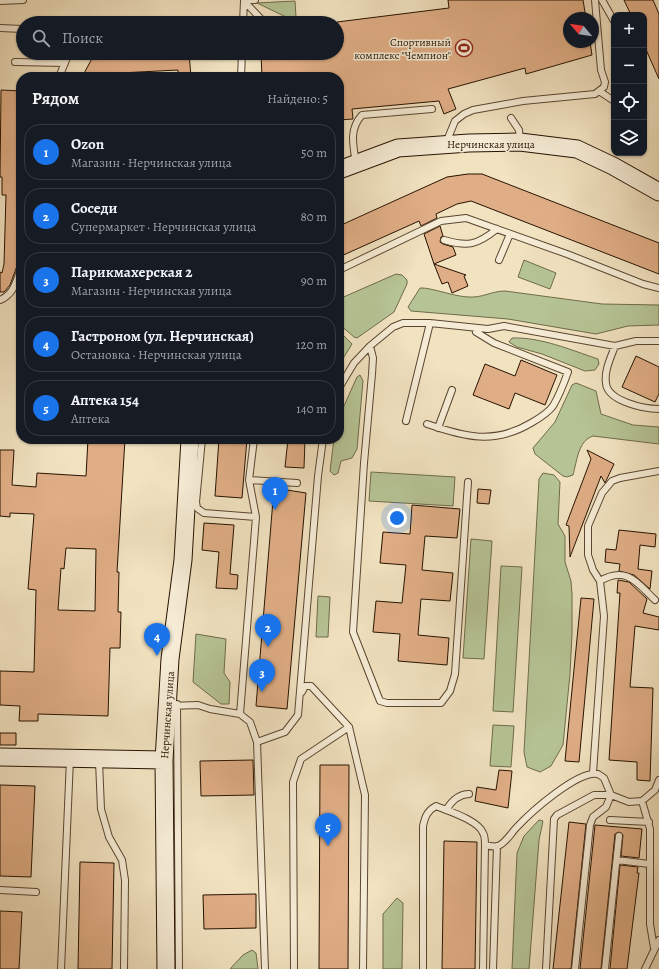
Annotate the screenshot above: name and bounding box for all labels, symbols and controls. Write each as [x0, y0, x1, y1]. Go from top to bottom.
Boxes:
north arrow [563, 12, 599, 48]
map controls [611, 12, 647, 156]
button: + [611, 12, 647, 48]
search box [16, 16, 344, 60]
icon: search [30, 27, 52, 49]
text: Поиск [62, 28, 103, 48]
place label: Спортивный комплекс "Чемпион" [354, 35, 451, 63]
sports icon: Спортивный комплекс "Чемпион" [454, 38, 474, 58]
button: − [611, 48, 647, 84]
button: locate [611, 84, 647, 120]
text: Рядом [32, 87, 79, 110]
text: Найдено: 5 [267, 90, 328, 107]
button: layers [611, 120, 647, 156]
text: Ozon [71, 134, 104, 154]
street label: Нерчинская улица [447, 137, 536, 152]
text: 1 [44, 144, 48, 161]
text: 50 m [301, 144, 327, 161]
text: Магазин · Нерчинская улица [71, 154, 232, 171]
text: Соседи [71, 198, 117, 218]
text: 2 [43, 208, 49, 225]
text: 80 m [300, 208, 327, 225]
text: Супермаркет · Нерчинская улица [71, 218, 256, 235]
text: Парикмахерская 2 [71, 262, 192, 282]
text: 3 [43, 272, 49, 289]
text: 90 m [301, 272, 327, 289]
text: Магазин · Нерчинская улица [71, 282, 232, 299]
text: Гастроном (ул. Нерчинская) [71, 326, 254, 346]
text: 4 [43, 336, 49, 353]
text: 120 m [296, 336, 327, 353]
text: Остановка · Нерчинская улица [71, 346, 242, 363]
text: Аптека 154 [71, 390, 139, 410]
text: 5 [43, 400, 49, 417]
text: 140 m [296, 400, 327, 417]
text: Аптека [71, 410, 110, 427]
pin: 1 [262, 477, 288, 510]
your location [387, 508, 407, 528]
pin: 2 [255, 614, 281, 647]
pin: 4 [144, 623, 170, 656]
pin: 3 [249, 659, 275, 692]
street label: Нерчинская улица [157, 670, 178, 759]
pin: 5 [315, 813, 341, 846]

